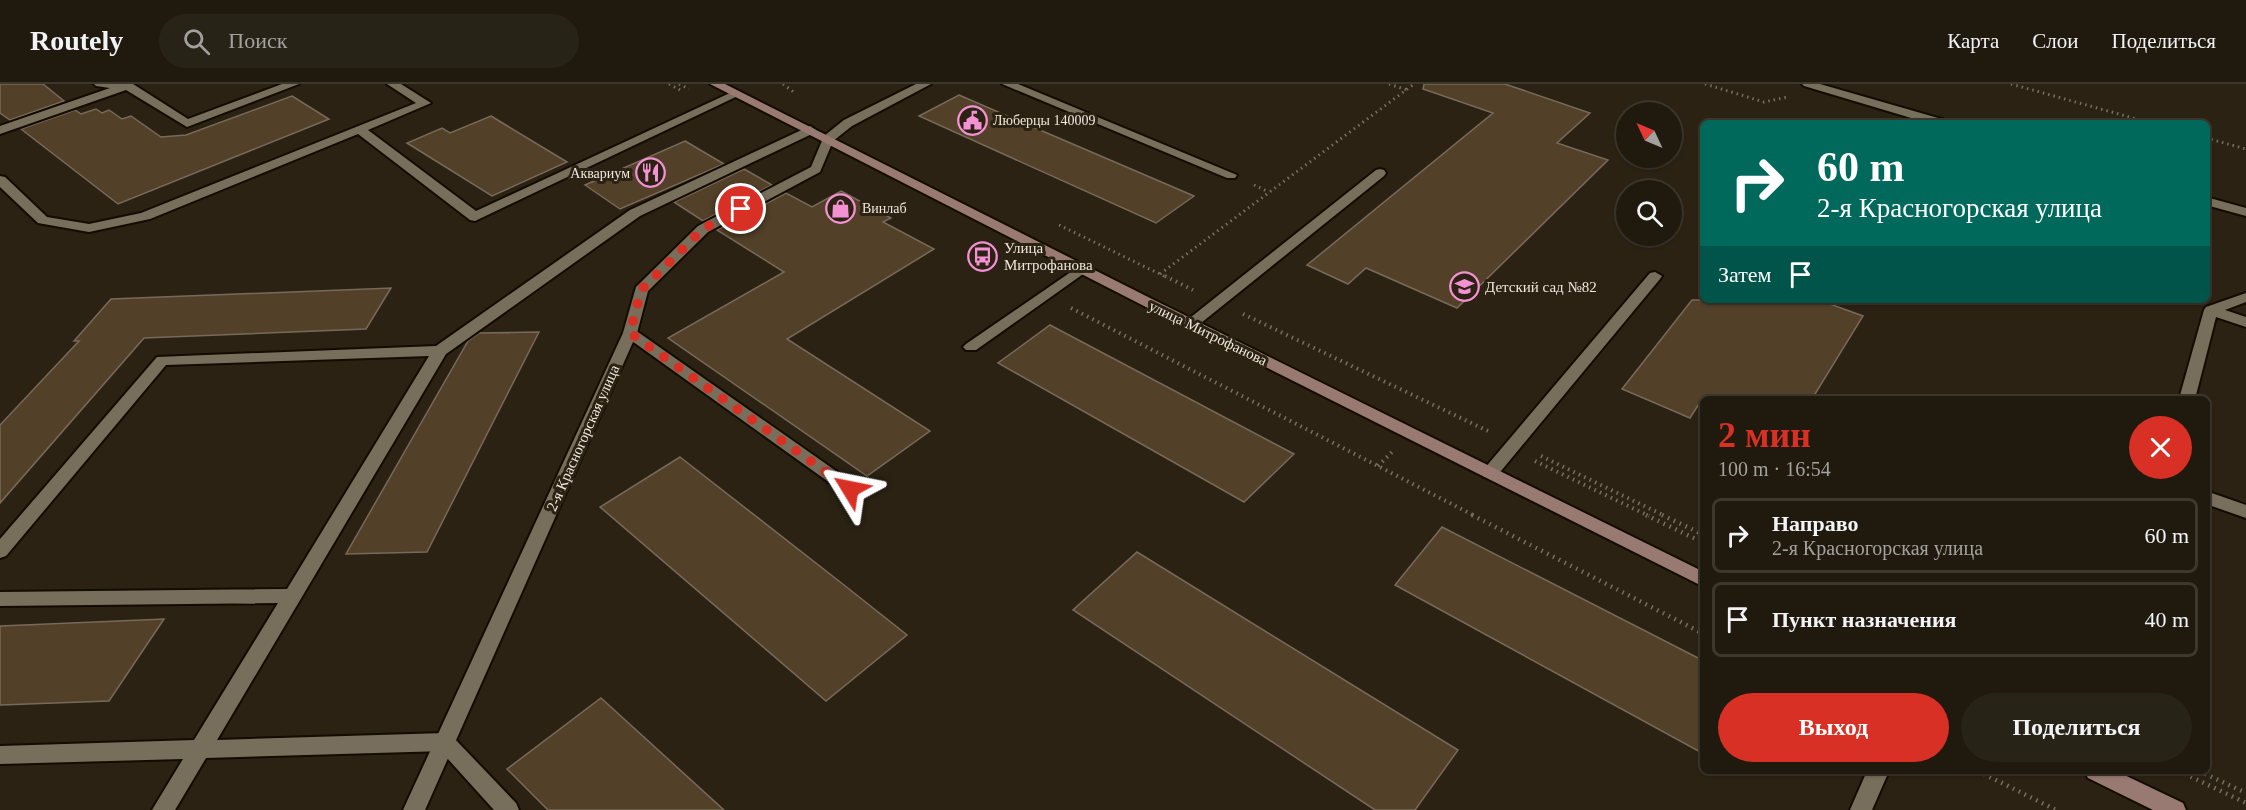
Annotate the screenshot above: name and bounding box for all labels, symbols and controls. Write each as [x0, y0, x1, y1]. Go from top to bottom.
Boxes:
search box [159, 14, 579, 68]
text: Routely [30, 25, 123, 56]
icon: search [180, 25, 213, 58]
text: Поиск [228, 28, 287, 53]
text: Карта [1947, 29, 1999, 53]
text: Слои [2032, 29, 2078, 53]
text: Поделиться [2111, 29, 2216, 53]
north arrow [1616, 102, 1682, 168]
map controls [1616, 102, 1682, 246]
public building icon: Люберцы 140009 [956, 104, 988, 136]
place label: Люберцы 140009 [993, 113, 1096, 128]
icon: right [1718, 144, 1796, 222]
text: 60 m [1817, 144, 1905, 190]
restaurant icon: Аквариум [635, 157, 667, 189]
place label: Аквариум [570, 166, 630, 181]
button: search [1616, 180, 1682, 246]
pin [715, 183, 766, 234]
icon: arrive [724, 192, 757, 225]
shop icon: Винлаб [825, 192, 857, 224]
text: 2-я Красногорская улица [1817, 193, 2102, 223]
place label: Винлаб [862, 201, 907, 216]
place label: Улица Митрофанова [1004, 240, 1093, 273]
bus stop icon: Улица Митрофанова [967, 241, 999, 273]
icon: arrive [1784, 258, 1817, 291]
text: Затем [1718, 262, 1772, 287]
school or university icon: Детский сад №82 [1448, 271, 1480, 303]
place label: Детский сад №82 [1485, 279, 1597, 295]
street label: улица Митрофанова [1146, 297, 1270, 369]
street label: 2-я Красногорская улица [543, 362, 623, 514]
text: 2 мин [1718, 415, 1811, 455]
button: close [2129, 416, 2192, 479]
position arrow [818, 457, 882, 521]
text: 100 m · 16:54 [1718, 458, 1831, 480]
text: Направо [1772, 511, 1858, 536]
icon: right [1721, 519, 1754, 552]
text: 60 m [2144, 523, 2189, 548]
text: 2-я Красногорская улица [1772, 537, 1983, 559]
icon: arrive [1721, 603, 1754, 636]
text: Пункт назначения [1772, 607, 1957, 632]
text: 40 m [2144, 607, 2189, 632]
button: Выход [1718, 693, 1949, 762]
button: Поделиться [1961, 693, 2192, 762]

